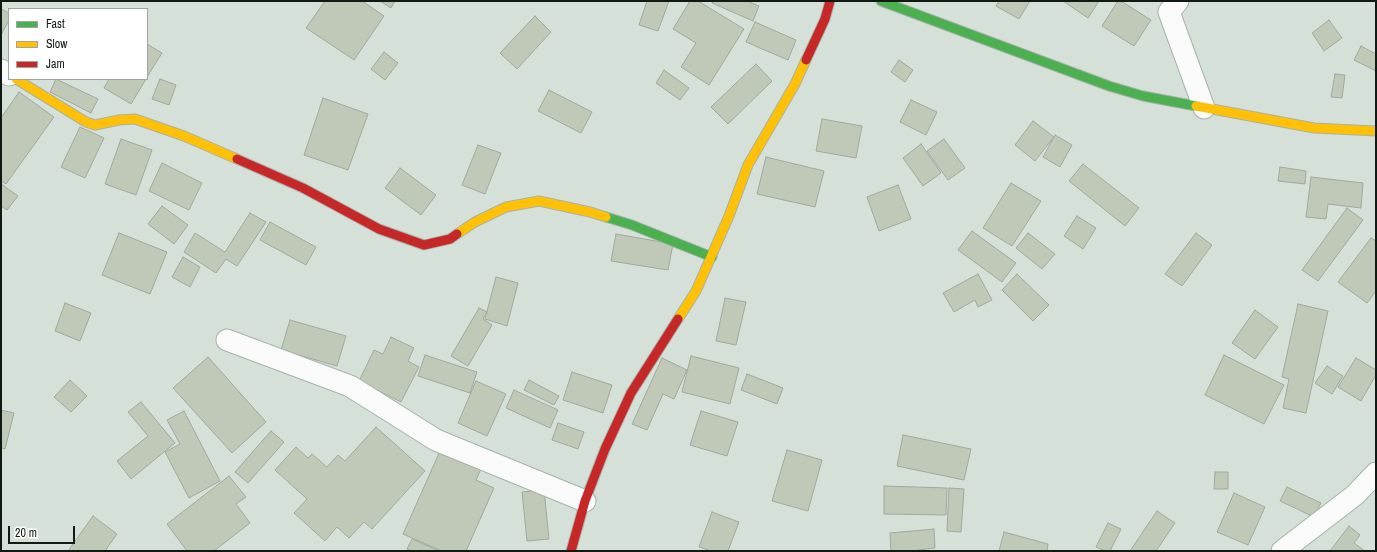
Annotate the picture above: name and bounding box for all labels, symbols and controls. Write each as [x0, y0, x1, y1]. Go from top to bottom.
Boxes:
legend [8, 8, 148, 80]
text: Fast [46, 16, 65, 32]
text: Slow [46, 36, 67, 52]
text: Jam [46, 56, 65, 72]
scale bar [10, 518, 77, 544]
text: 20 m [15, 525, 37, 541]

